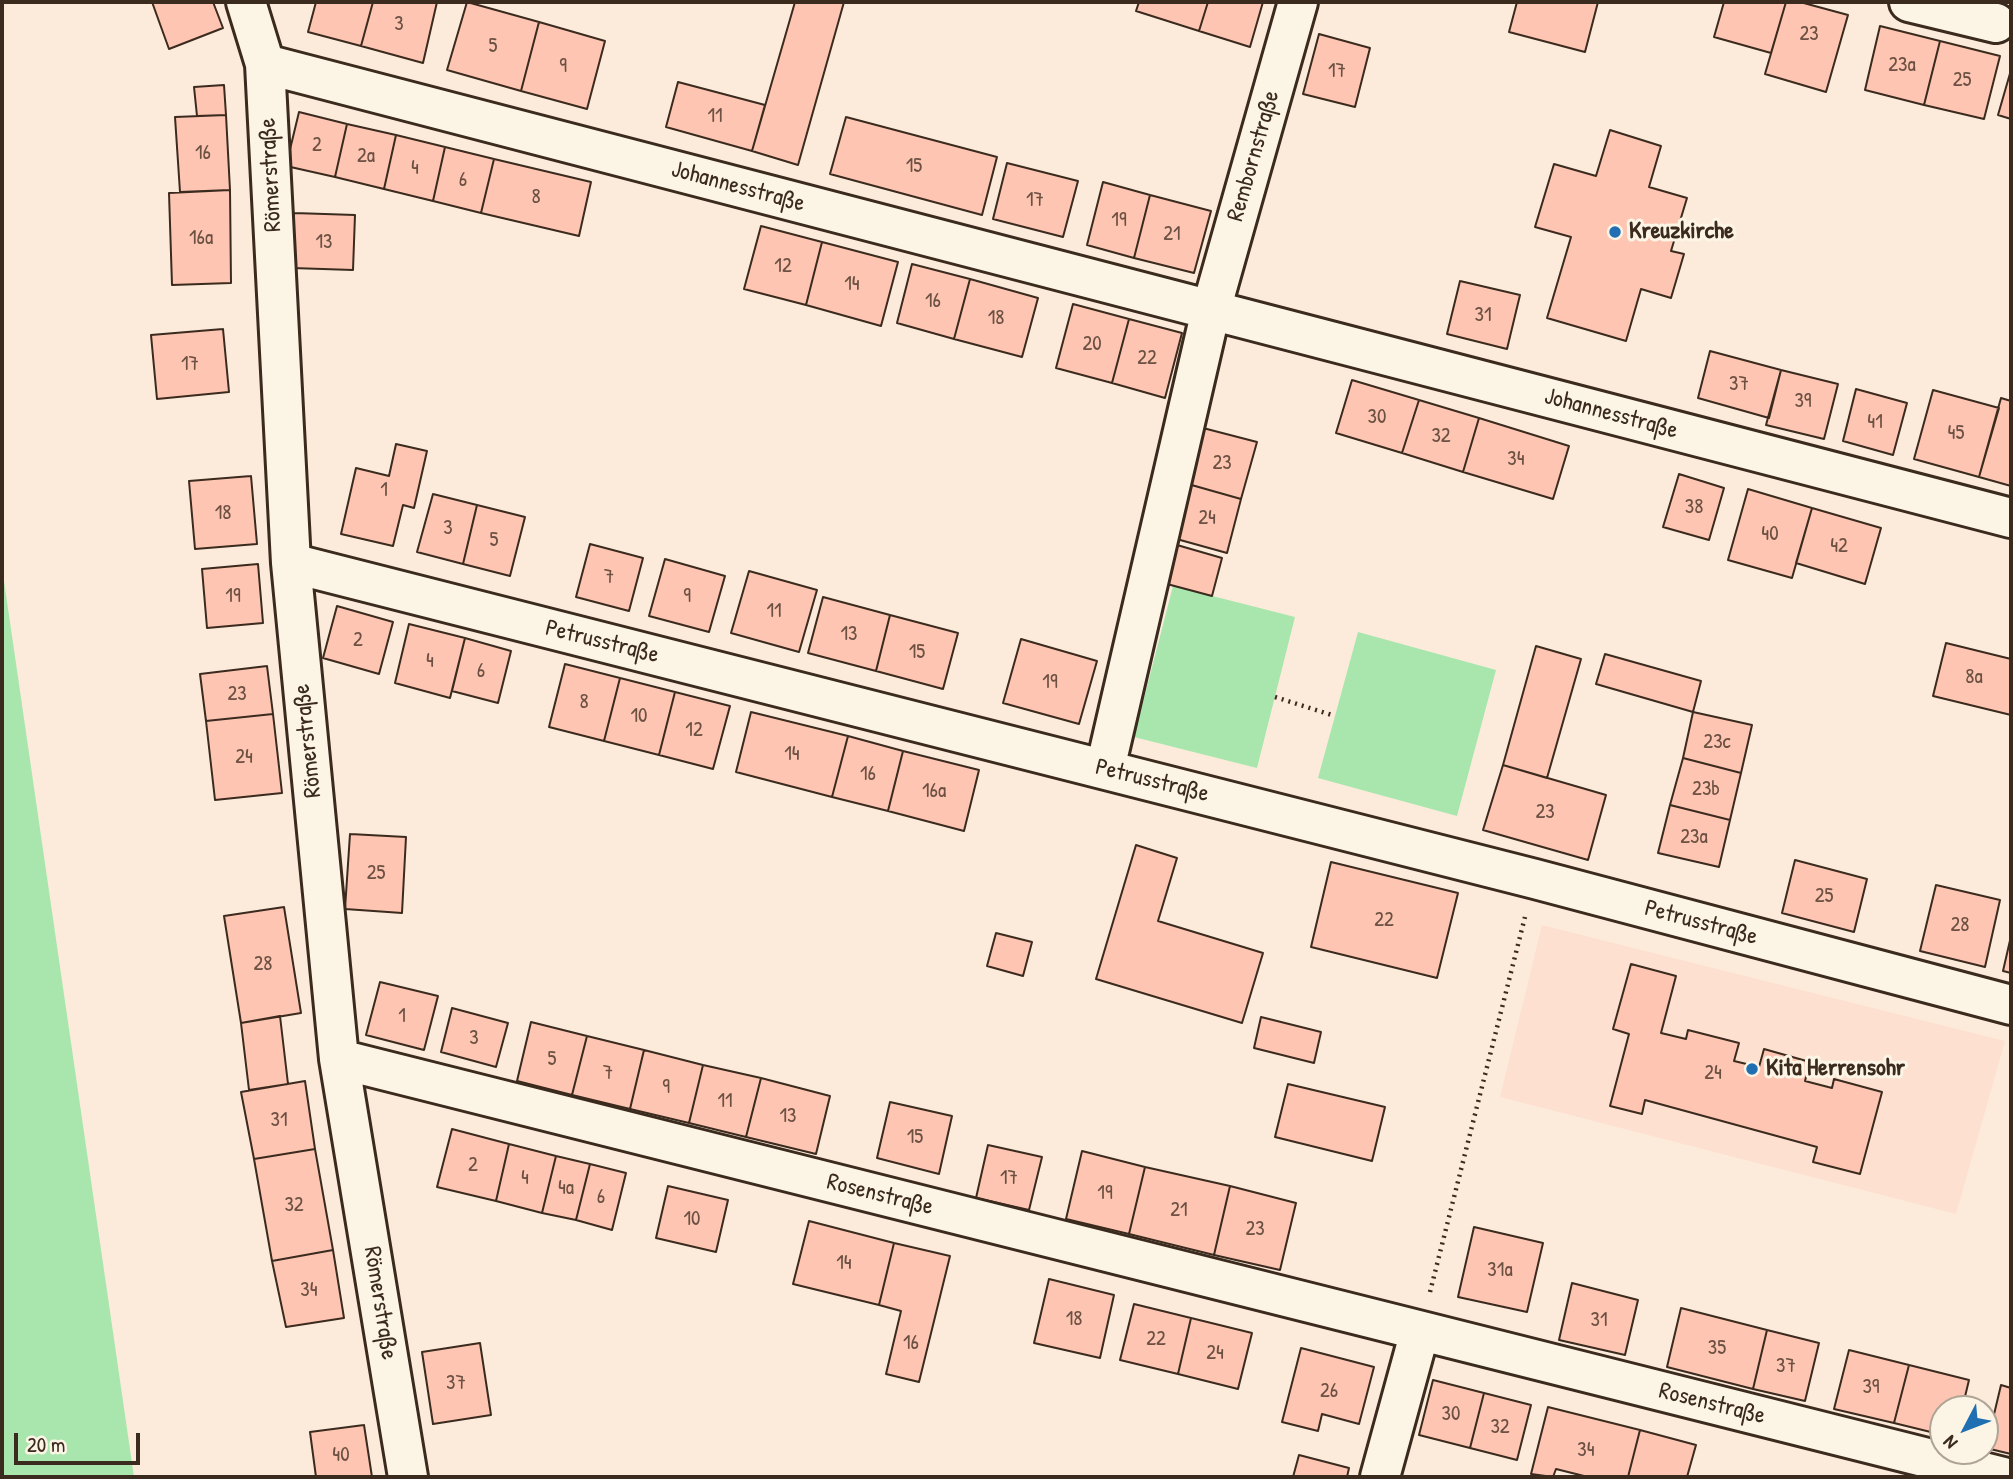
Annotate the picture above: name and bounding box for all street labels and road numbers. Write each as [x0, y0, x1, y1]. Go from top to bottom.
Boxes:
street label: Rembornstraße [1222, 87, 1286, 225]
street label: Römerstraße [254, 117, 288, 233]
street label: Johannesstraße [668, 155, 808, 219]
street label: Johannesstraße [1541, 382, 1681, 446]
street label: Petrusstraße [542, 614, 662, 670]
street label: Römerstraße [288, 683, 328, 799]
street label: Petrusstraße [1092, 753, 1212, 809]
street label: Petrusstraße [1641, 894, 1761, 952]
street label: Rosenstraße [824, 1168, 936, 1222]
street label: Römerstraße [357, 1244, 403, 1362]
street label: Rosenstraße [1656, 1377, 1768, 1431]

